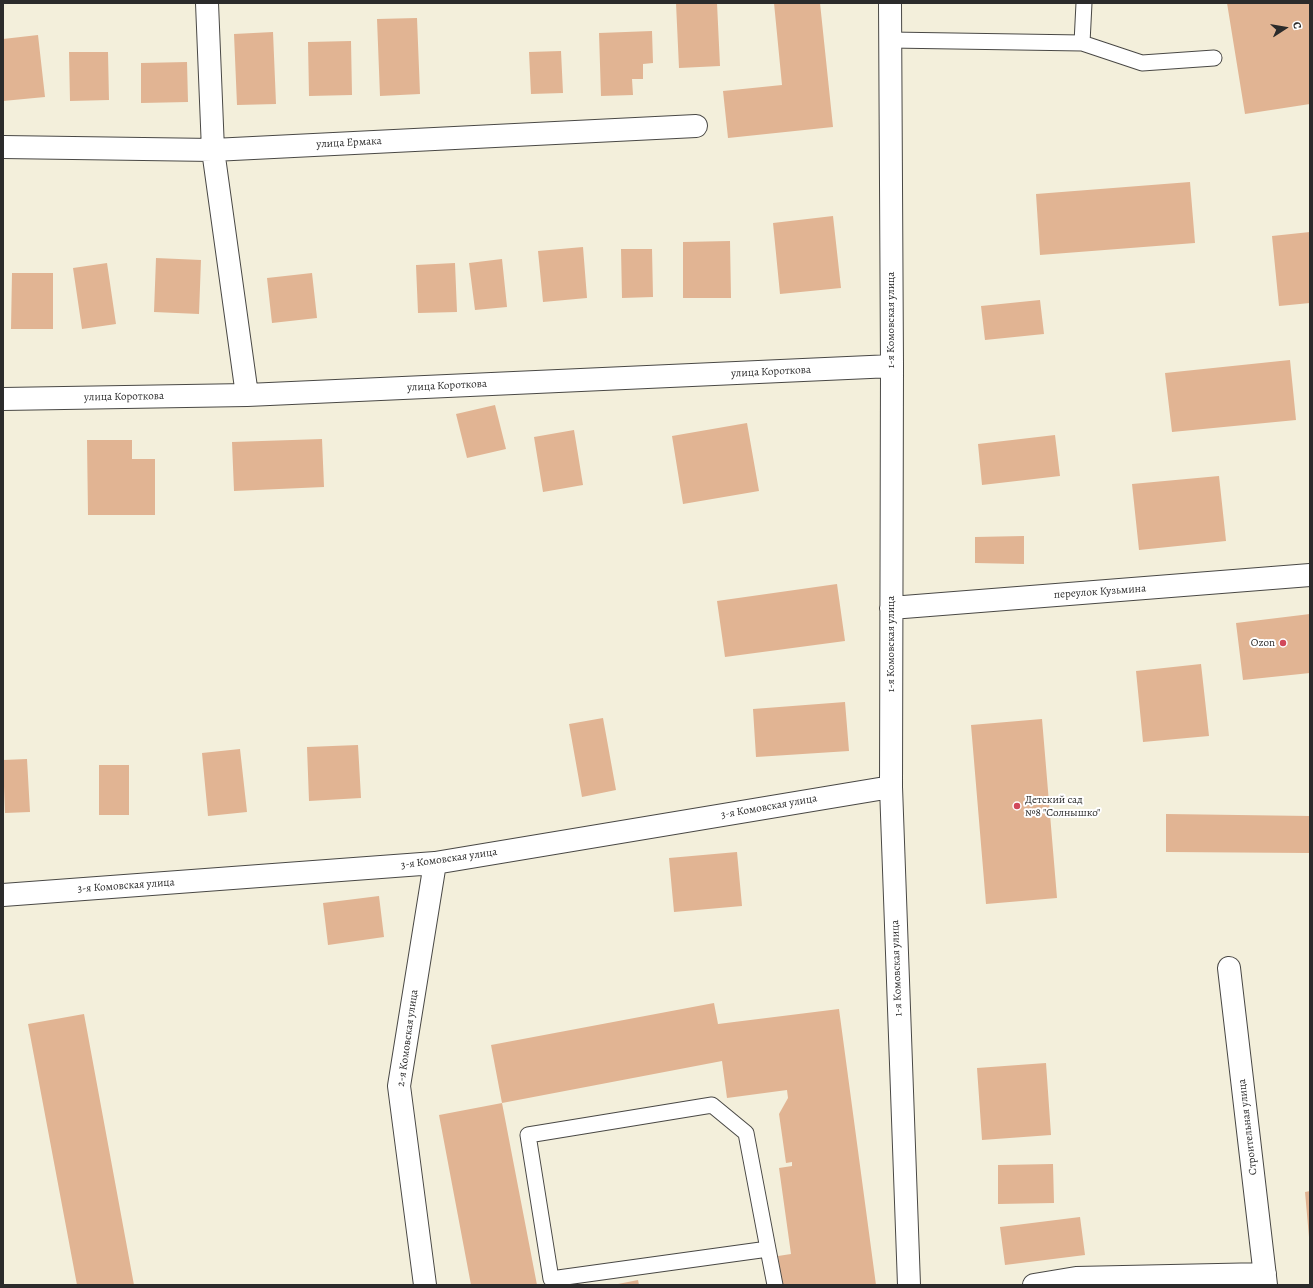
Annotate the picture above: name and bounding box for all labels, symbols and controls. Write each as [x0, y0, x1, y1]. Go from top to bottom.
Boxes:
north arrow [1265, 8, 1305, 48]
text: С [1289, 21, 1305, 30]
street label: улица Ермака [316, 135, 382, 151]
street label: 1-я Комовская улица [884, 272, 898, 368]
street label: улица Короткова [731, 363, 811, 381]
street label: улица Короткова [407, 377, 487, 395]
street label: улица Короткова [84, 390, 164, 404]
street label: переулок Кузьмина [1053, 582, 1147, 602]
street label: 1-я Комовская улица [884, 596, 898, 692]
place label: Ozon [1251, 636, 1275, 650]
marker: Ozon [1278, 638, 1288, 648]
street label: 3-я Комовская улица [720, 792, 818, 822]
place label: Детский сад №8 "Солнышко" [1025, 793, 1100, 819]
marker: Детский сад №8 "Солнышко" [1012, 801, 1022, 811]
street label: 3-я Комовская улица [400, 846, 498, 872]
street label: 3-я Комовская улица [77, 876, 175, 896]
street label: 1-я Комовская улица [889, 920, 905, 1016]
street label: 2-я Комовская улица [395, 989, 421, 1087]
street label: Строительная улица [1236, 1078, 1260, 1176]

